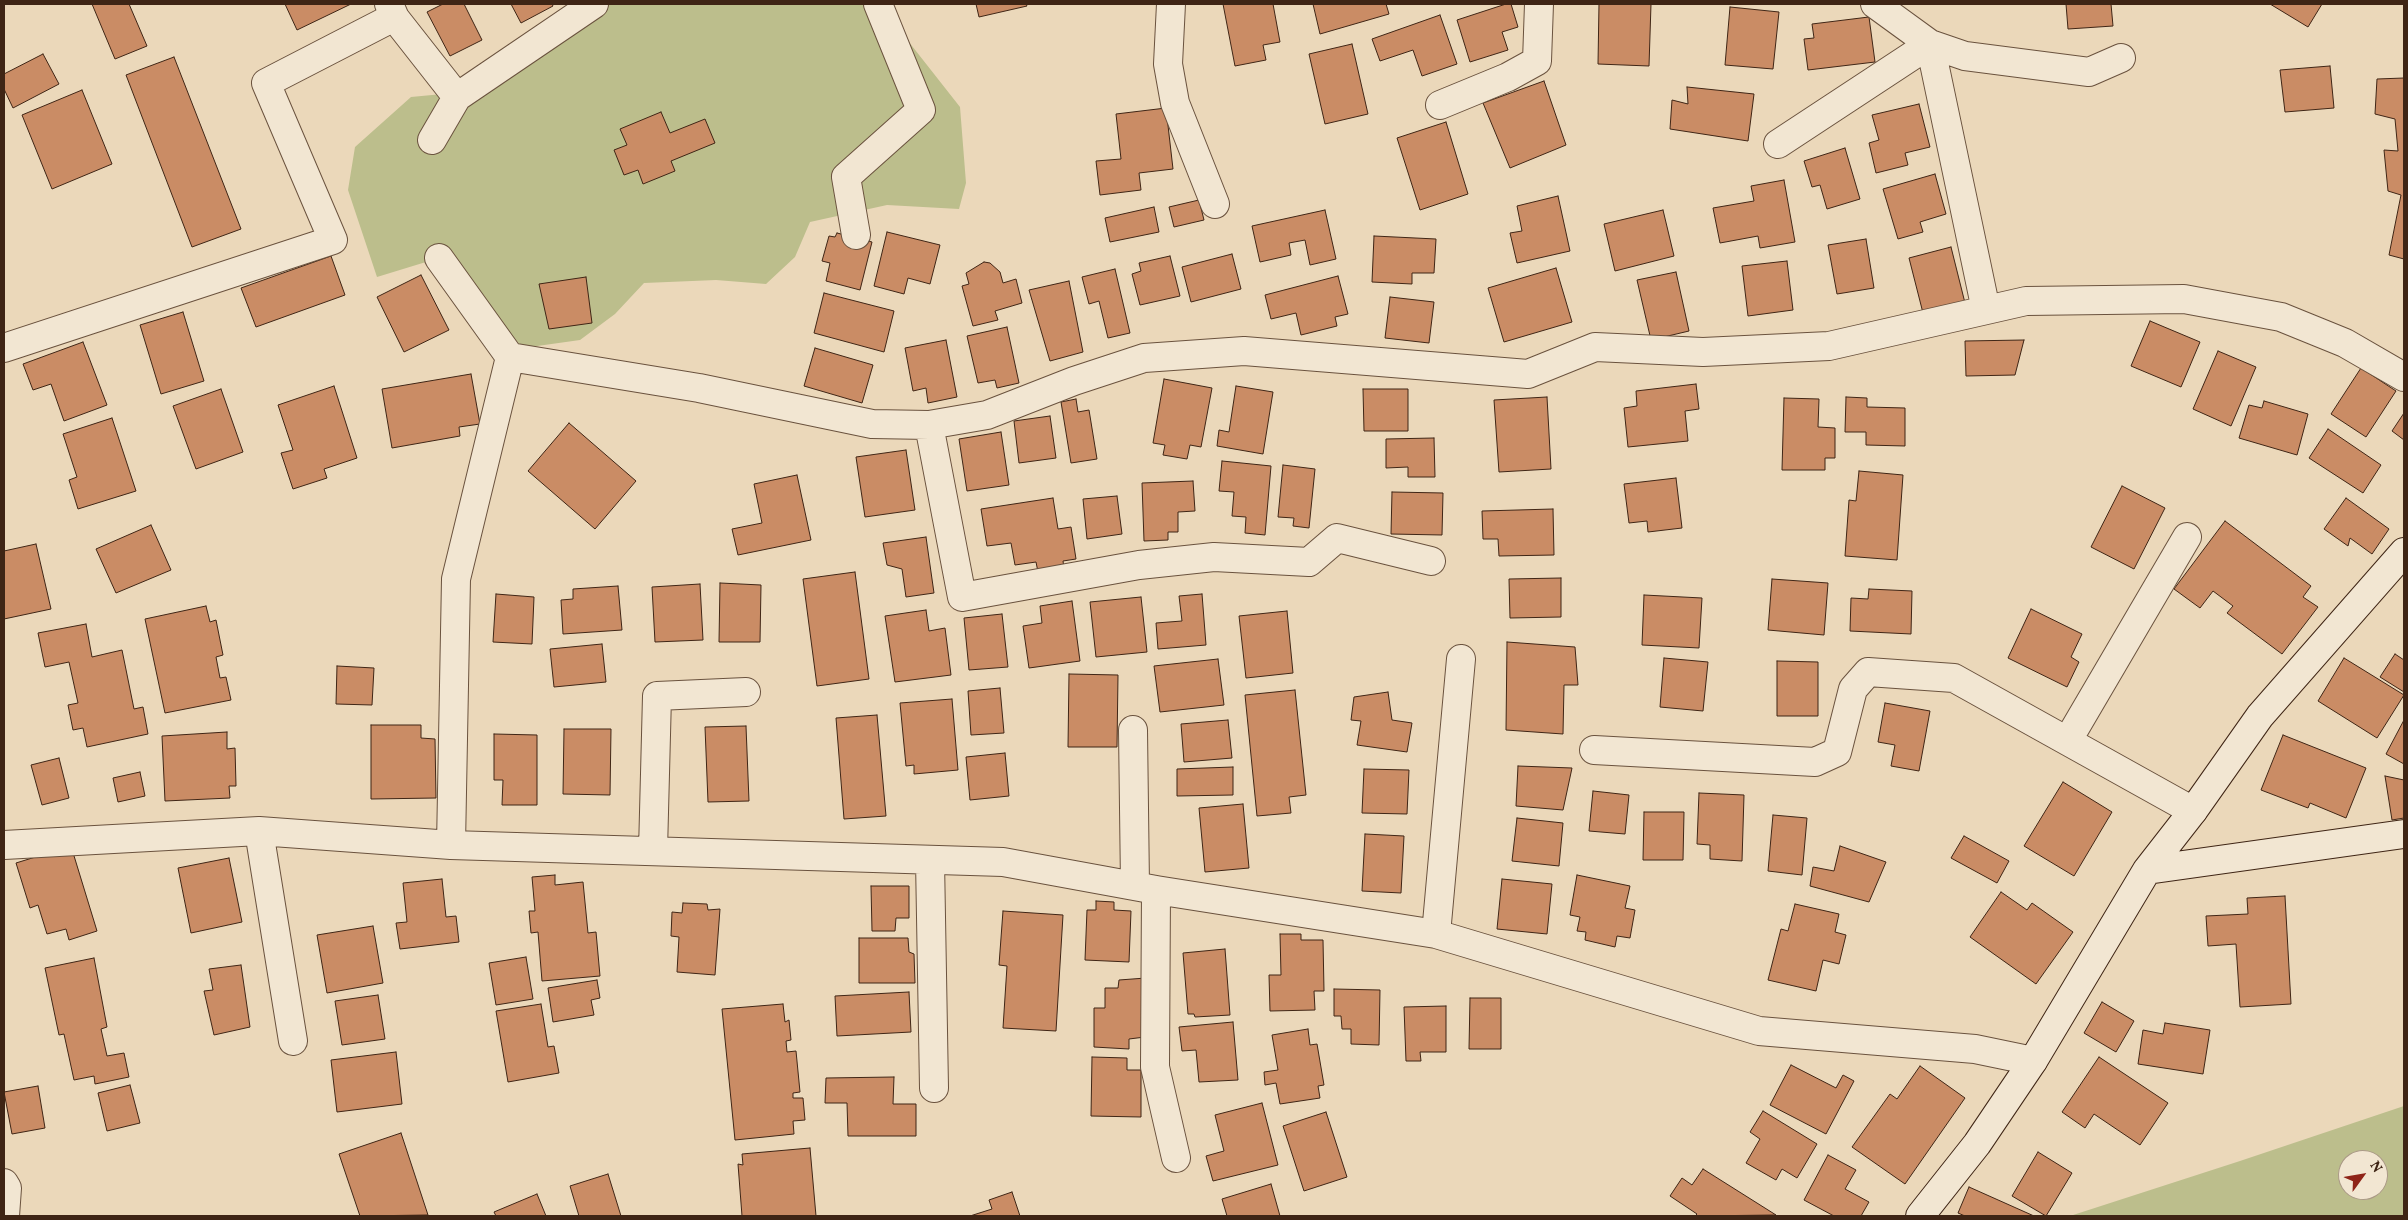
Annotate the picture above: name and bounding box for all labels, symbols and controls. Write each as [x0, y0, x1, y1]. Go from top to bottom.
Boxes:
north arrow [2338, 1150, 2388, 1200]
text: N [2365, 1158, 2386, 1177]

